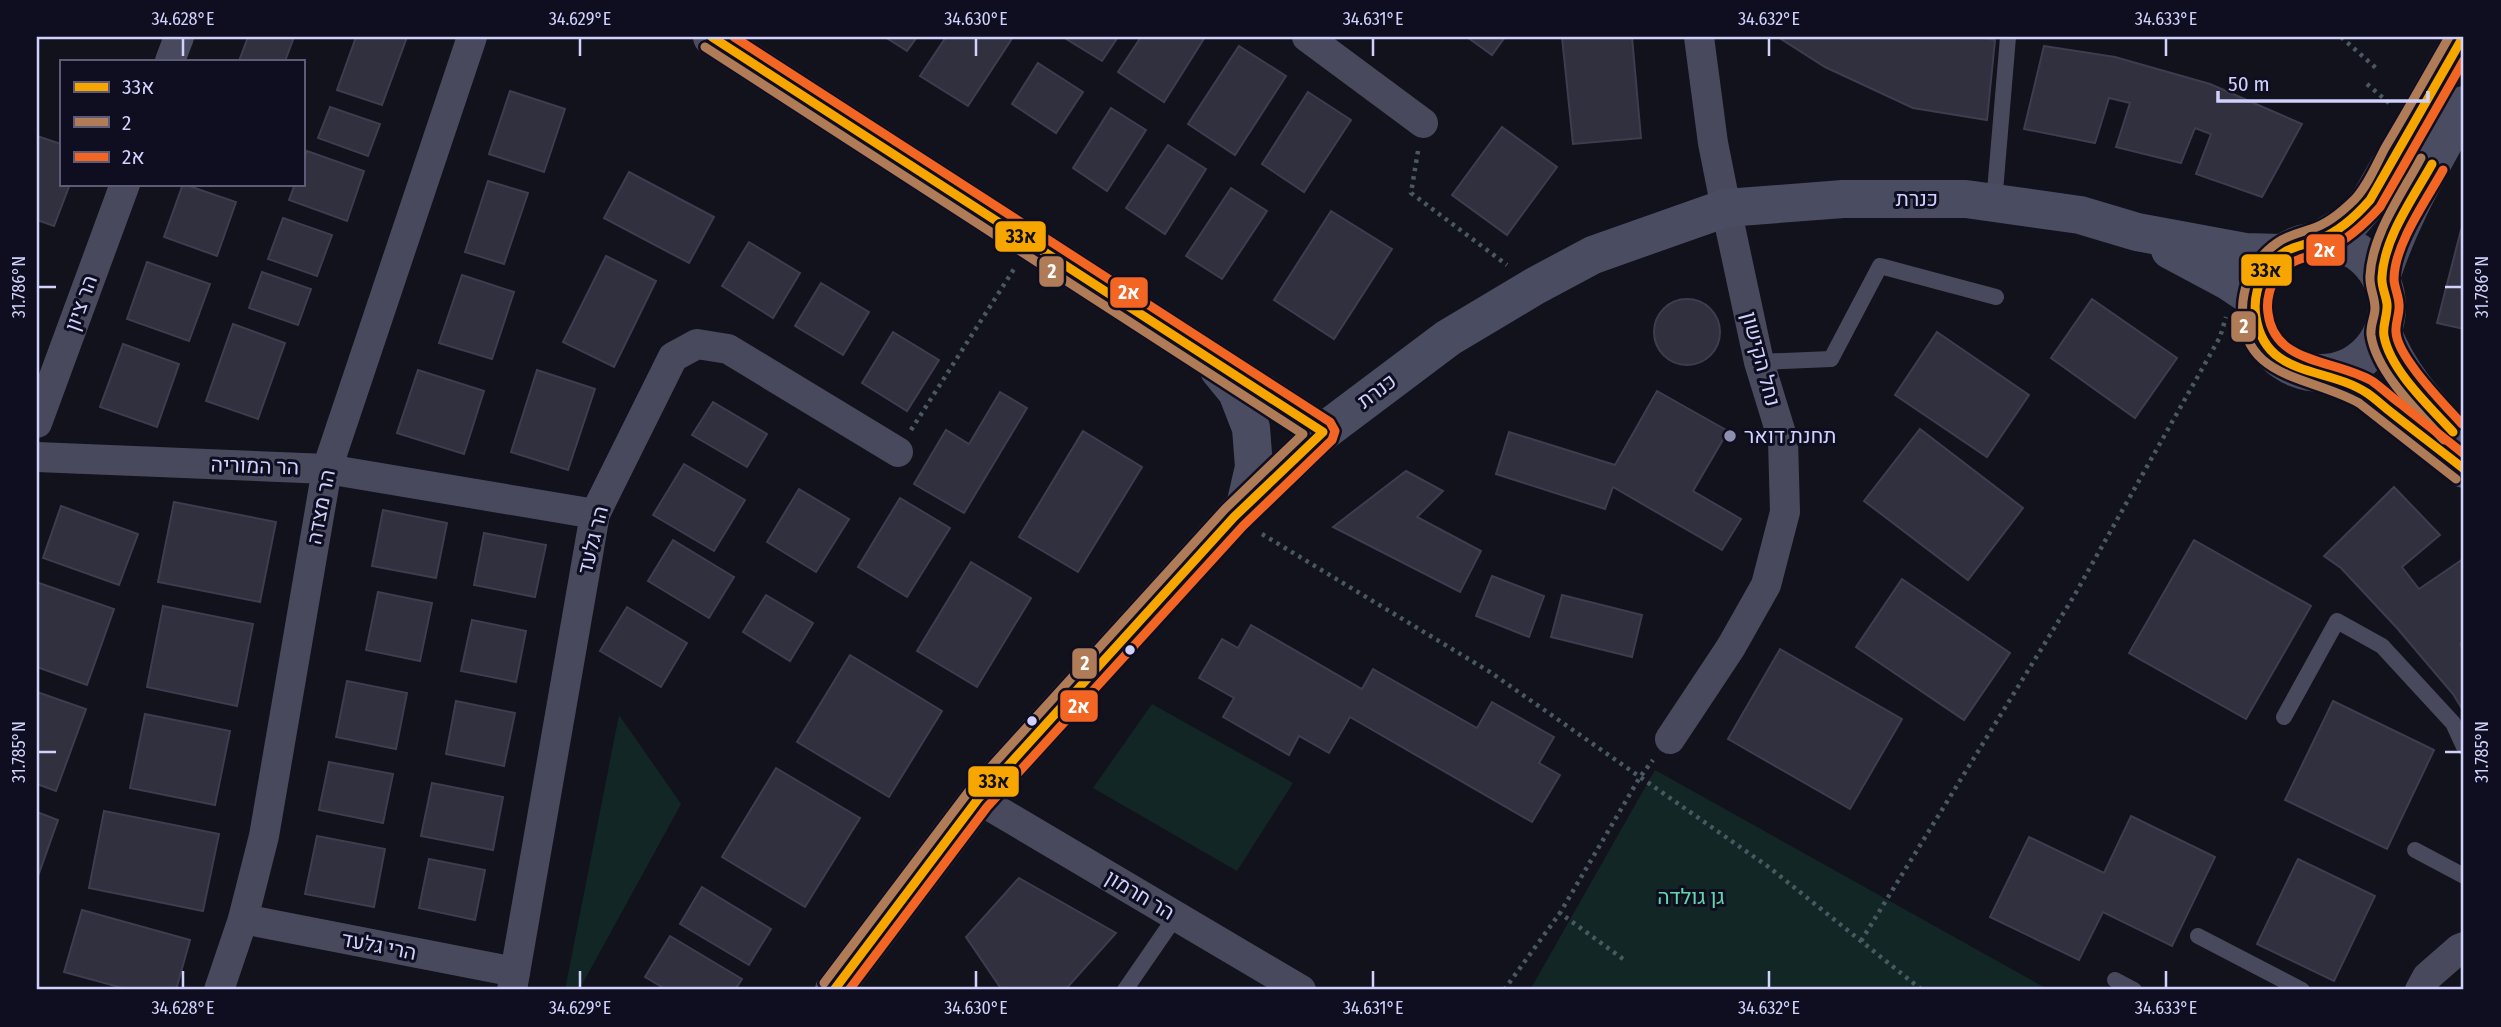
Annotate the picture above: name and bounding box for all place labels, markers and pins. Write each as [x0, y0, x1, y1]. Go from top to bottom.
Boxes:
place label: תחנת דואר [1744, 423, 1836, 449]
marker: תחנת דואר [1722, 428, 1738, 444]
unlabelled marker [1123, 643, 1137, 657]
unlabelled marker [1025, 714, 1039, 728]

